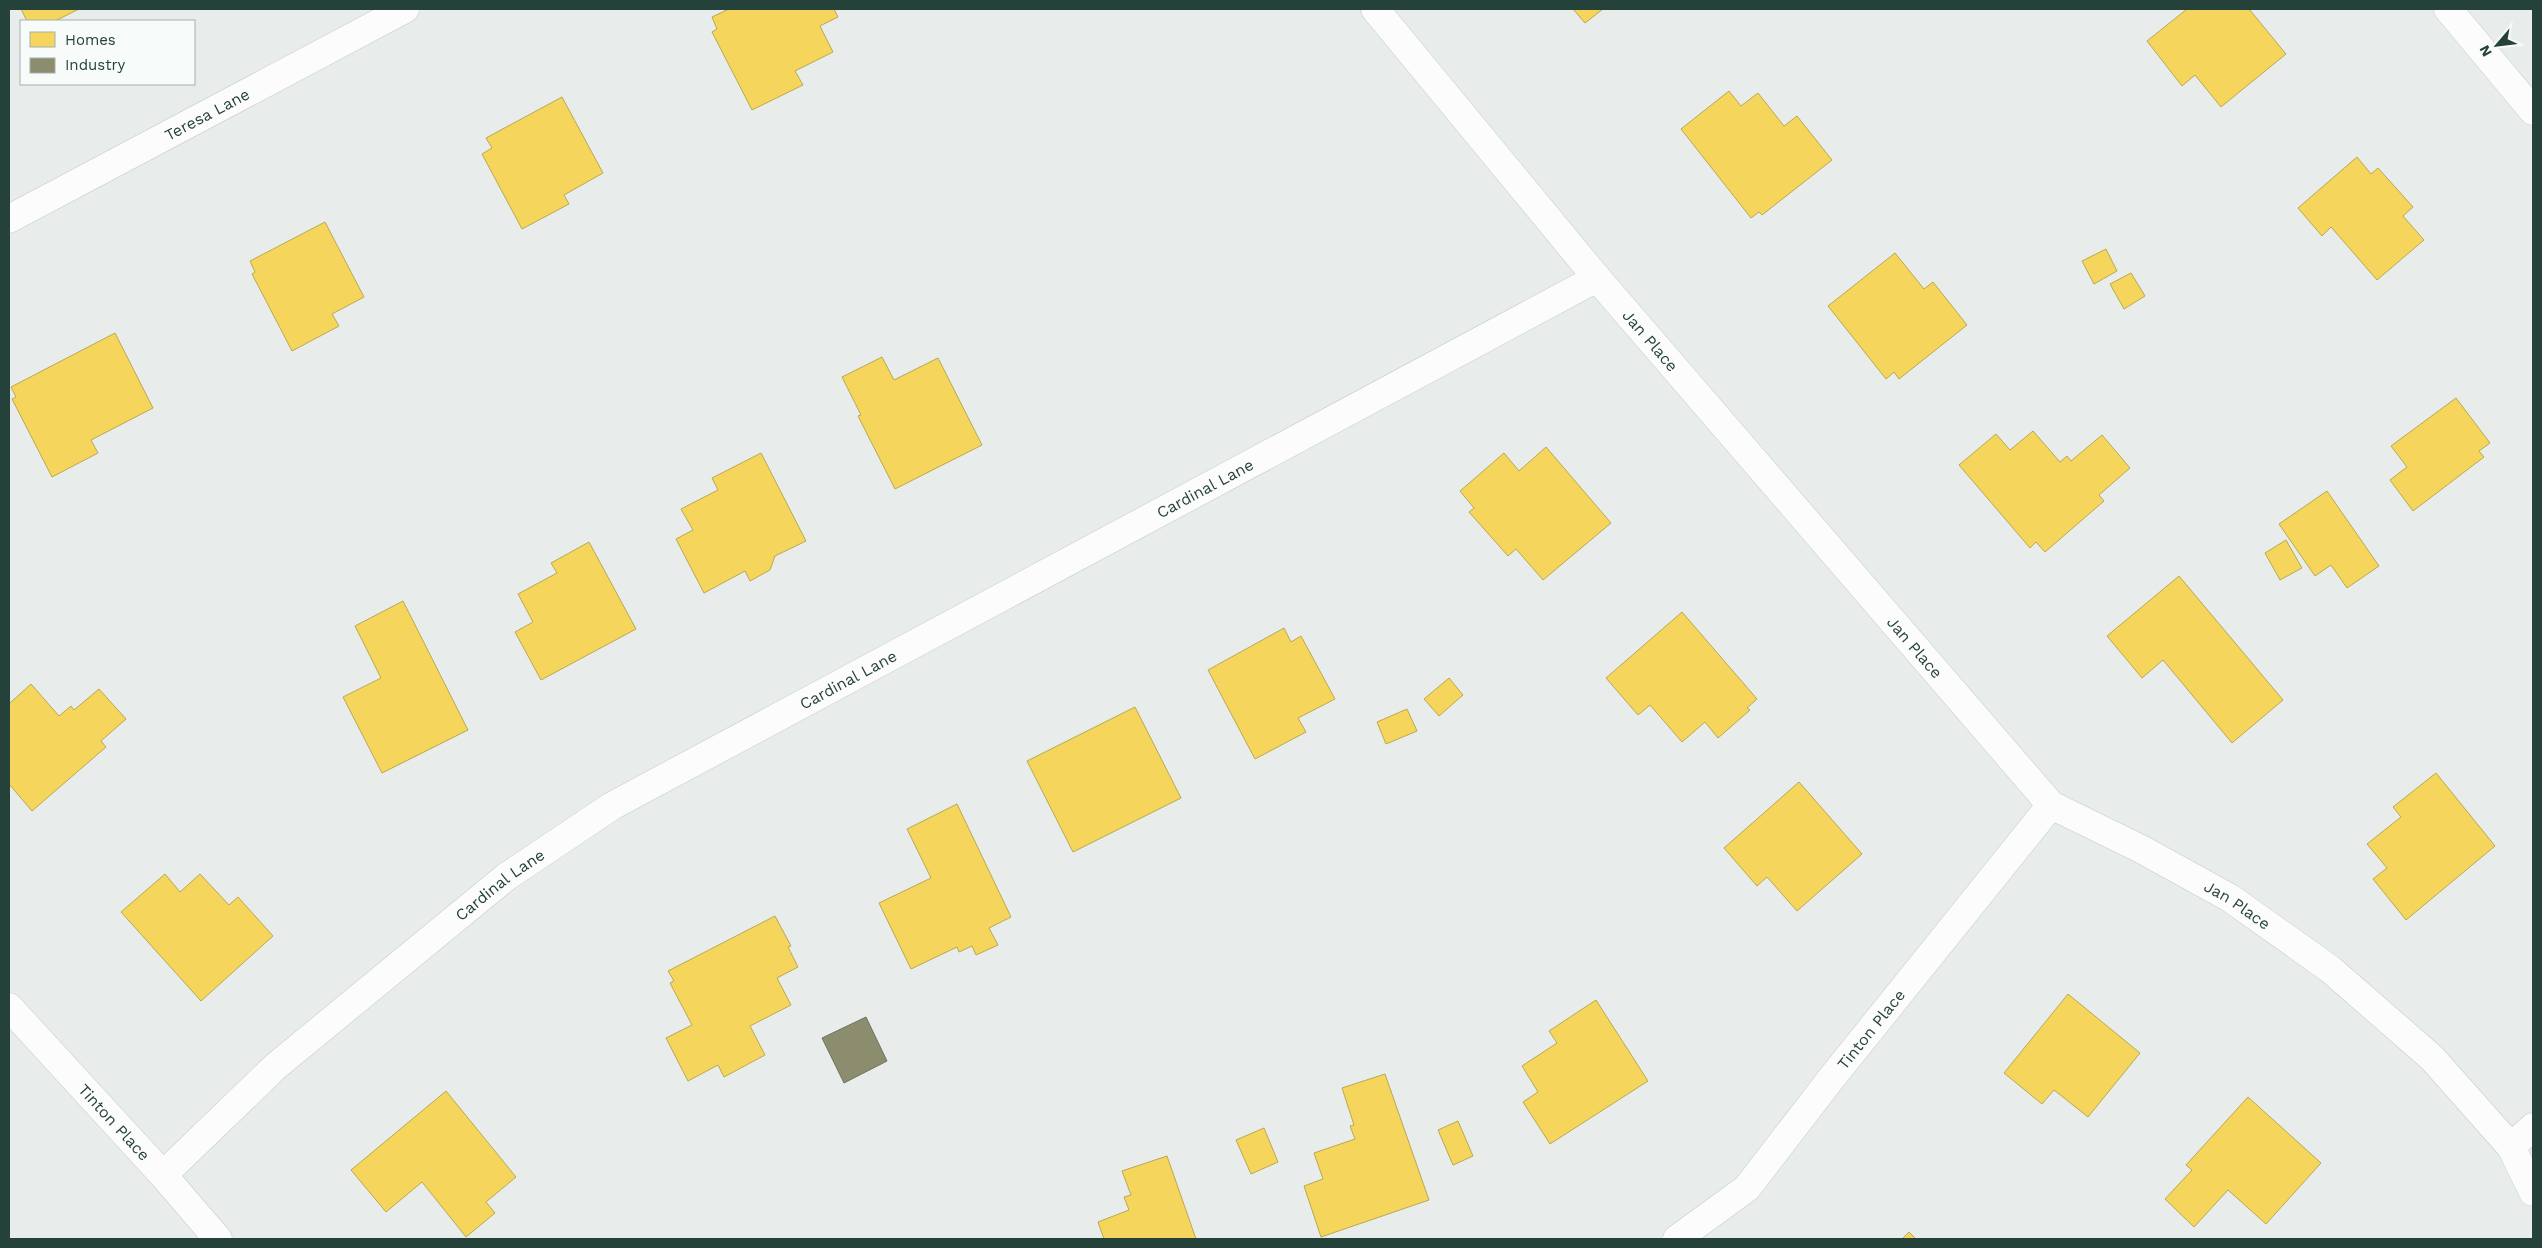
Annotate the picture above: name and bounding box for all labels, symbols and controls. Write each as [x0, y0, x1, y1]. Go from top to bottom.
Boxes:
legend [20, 20, 195, 85]
north arrow [2472, 20, 2522, 70]
text: Homes [65, 31, 116, 49]
text: N [2476, 43, 2495, 59]
text: Industry [65, 56, 126, 74]
street label: Teresa Lane [161, 84, 252, 144]
street label: Jan Place [1619, 306, 1682, 375]
street label: Cardinal Lane [1153, 454, 1257, 522]
street label: Jan Place [1883, 612, 1947, 682]
street label: Cardinal Lane [796, 646, 900, 713]
street label: Cardinal Lane [451, 845, 548, 925]
street label: Jan Place [2201, 876, 2274, 933]
street label: Tinton Place [1833, 985, 1909, 1073]
street label: Tinton Place [75, 1080, 154, 1164]

